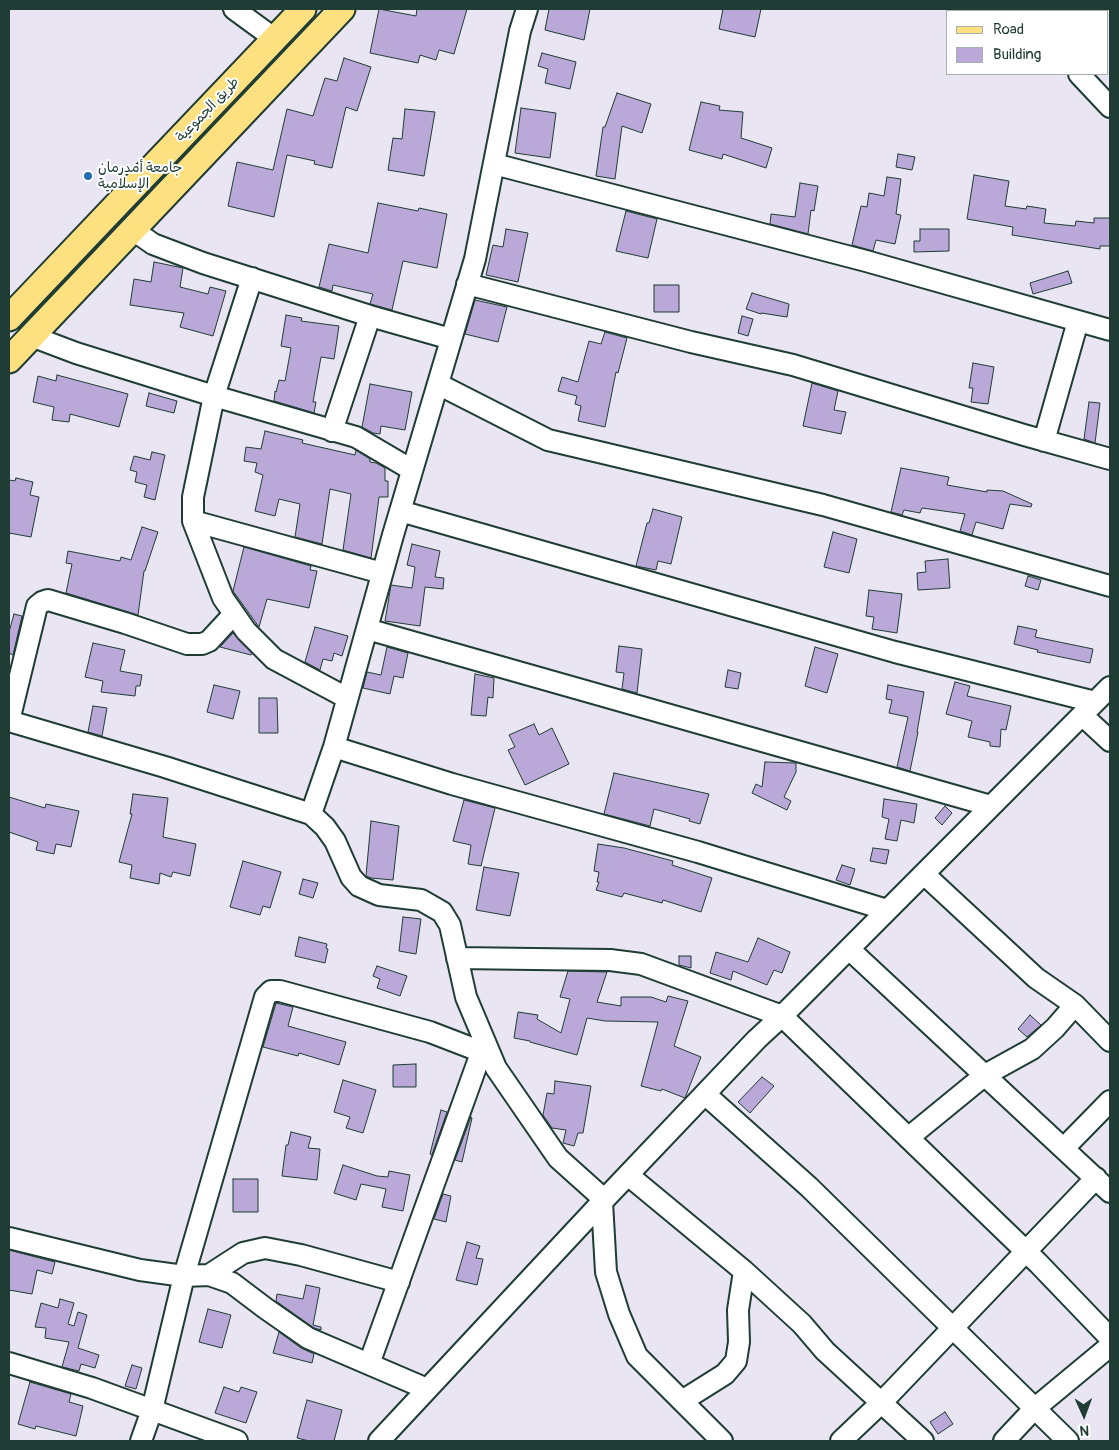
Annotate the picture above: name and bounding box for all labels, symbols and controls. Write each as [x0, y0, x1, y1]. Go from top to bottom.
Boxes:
legend [946, 10, 1109, 75]
text: Road [993, 20, 1024, 39]
text: Building [993, 45, 1041, 64]
street label: طريق الجموعية [173, 74, 243, 146]
place label: جامعة أمدرمان الإسلامية [98, 160, 182, 192]
marker: جامعة أمدرمان الإسلامية [82, 170, 94, 182]
north arrow [1059, 1390, 1109, 1440]
text: N [1080, 1422, 1090, 1439]

